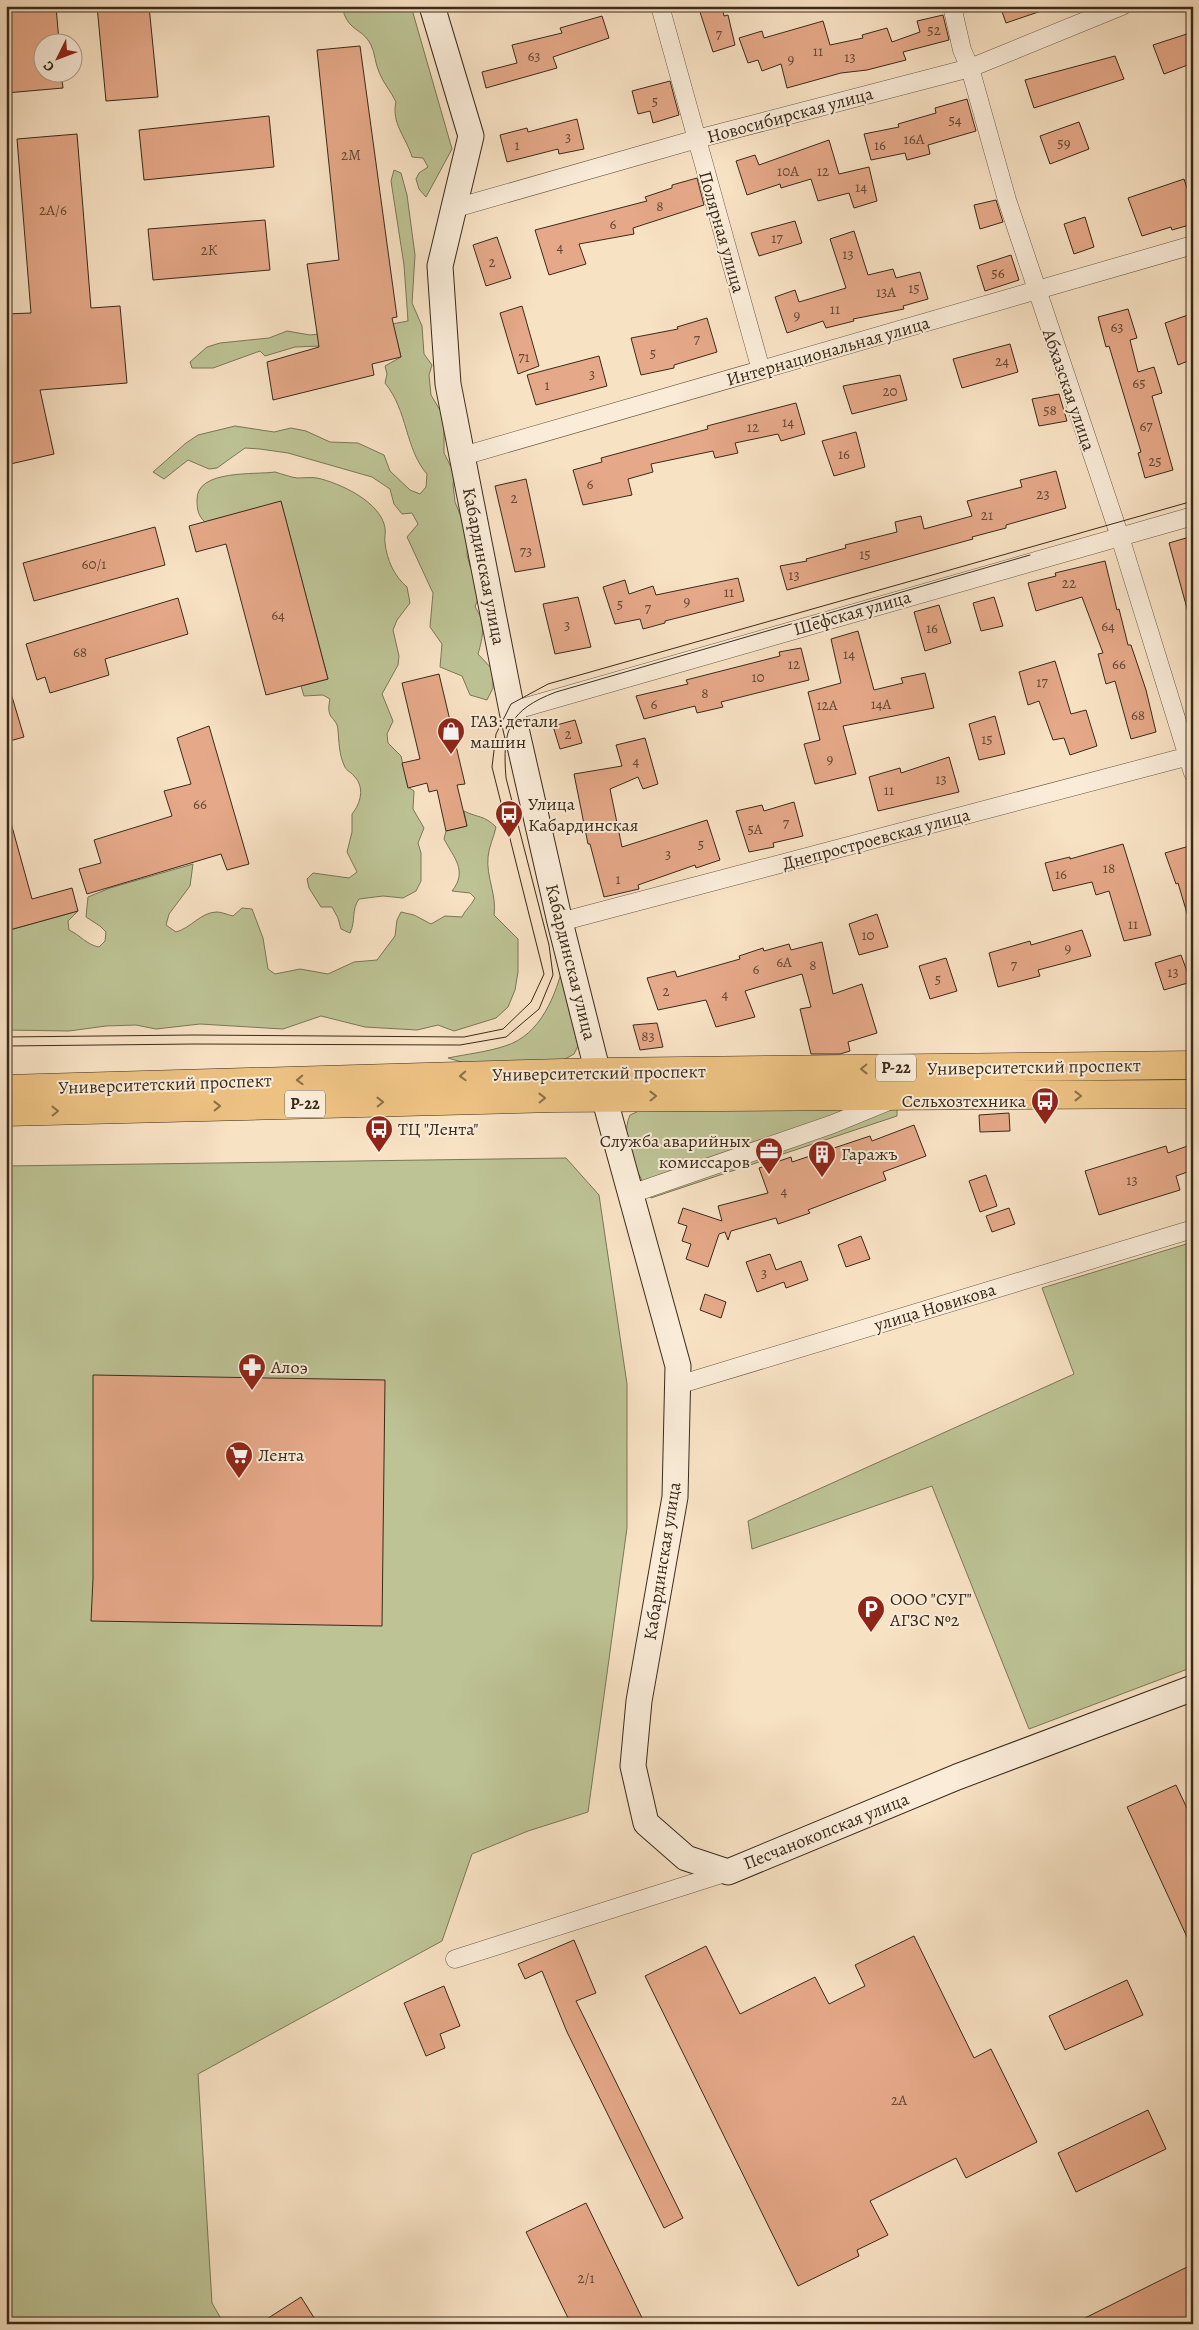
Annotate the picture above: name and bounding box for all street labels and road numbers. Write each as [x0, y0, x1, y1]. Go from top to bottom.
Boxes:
street label: Новосибирская улица [704, 81, 876, 149]
street label: Полярная улица [693, 168, 751, 296]
street label: Интернациональная улица [724, 310, 933, 392]
street label: Абхазская улица [1037, 325, 1101, 455]
street label: Кабардинская улица [457, 485, 511, 647]
street label: Шефская улица [790, 585, 914, 641]
street label: Днепростроевская улица [779, 802, 973, 876]
street label: Кабардинская улица [540, 881, 602, 1043]
street label: Университетский проспект [927, 1053, 1141, 1081]
road number: Р-22 [876, 1054, 916, 1082]
street label: Университетский проспект [492, 1059, 706, 1087]
street label: Университетский проспект [58, 1068, 272, 1100]
road number: Р-22 [285, 1090, 325, 1118]
street label: улица Новикова [870, 1277, 999, 1337]
street label: Кабардинская улица [638, 1479, 686, 1642]
street label: Песчанокопская улица [740, 1787, 913, 1875]

